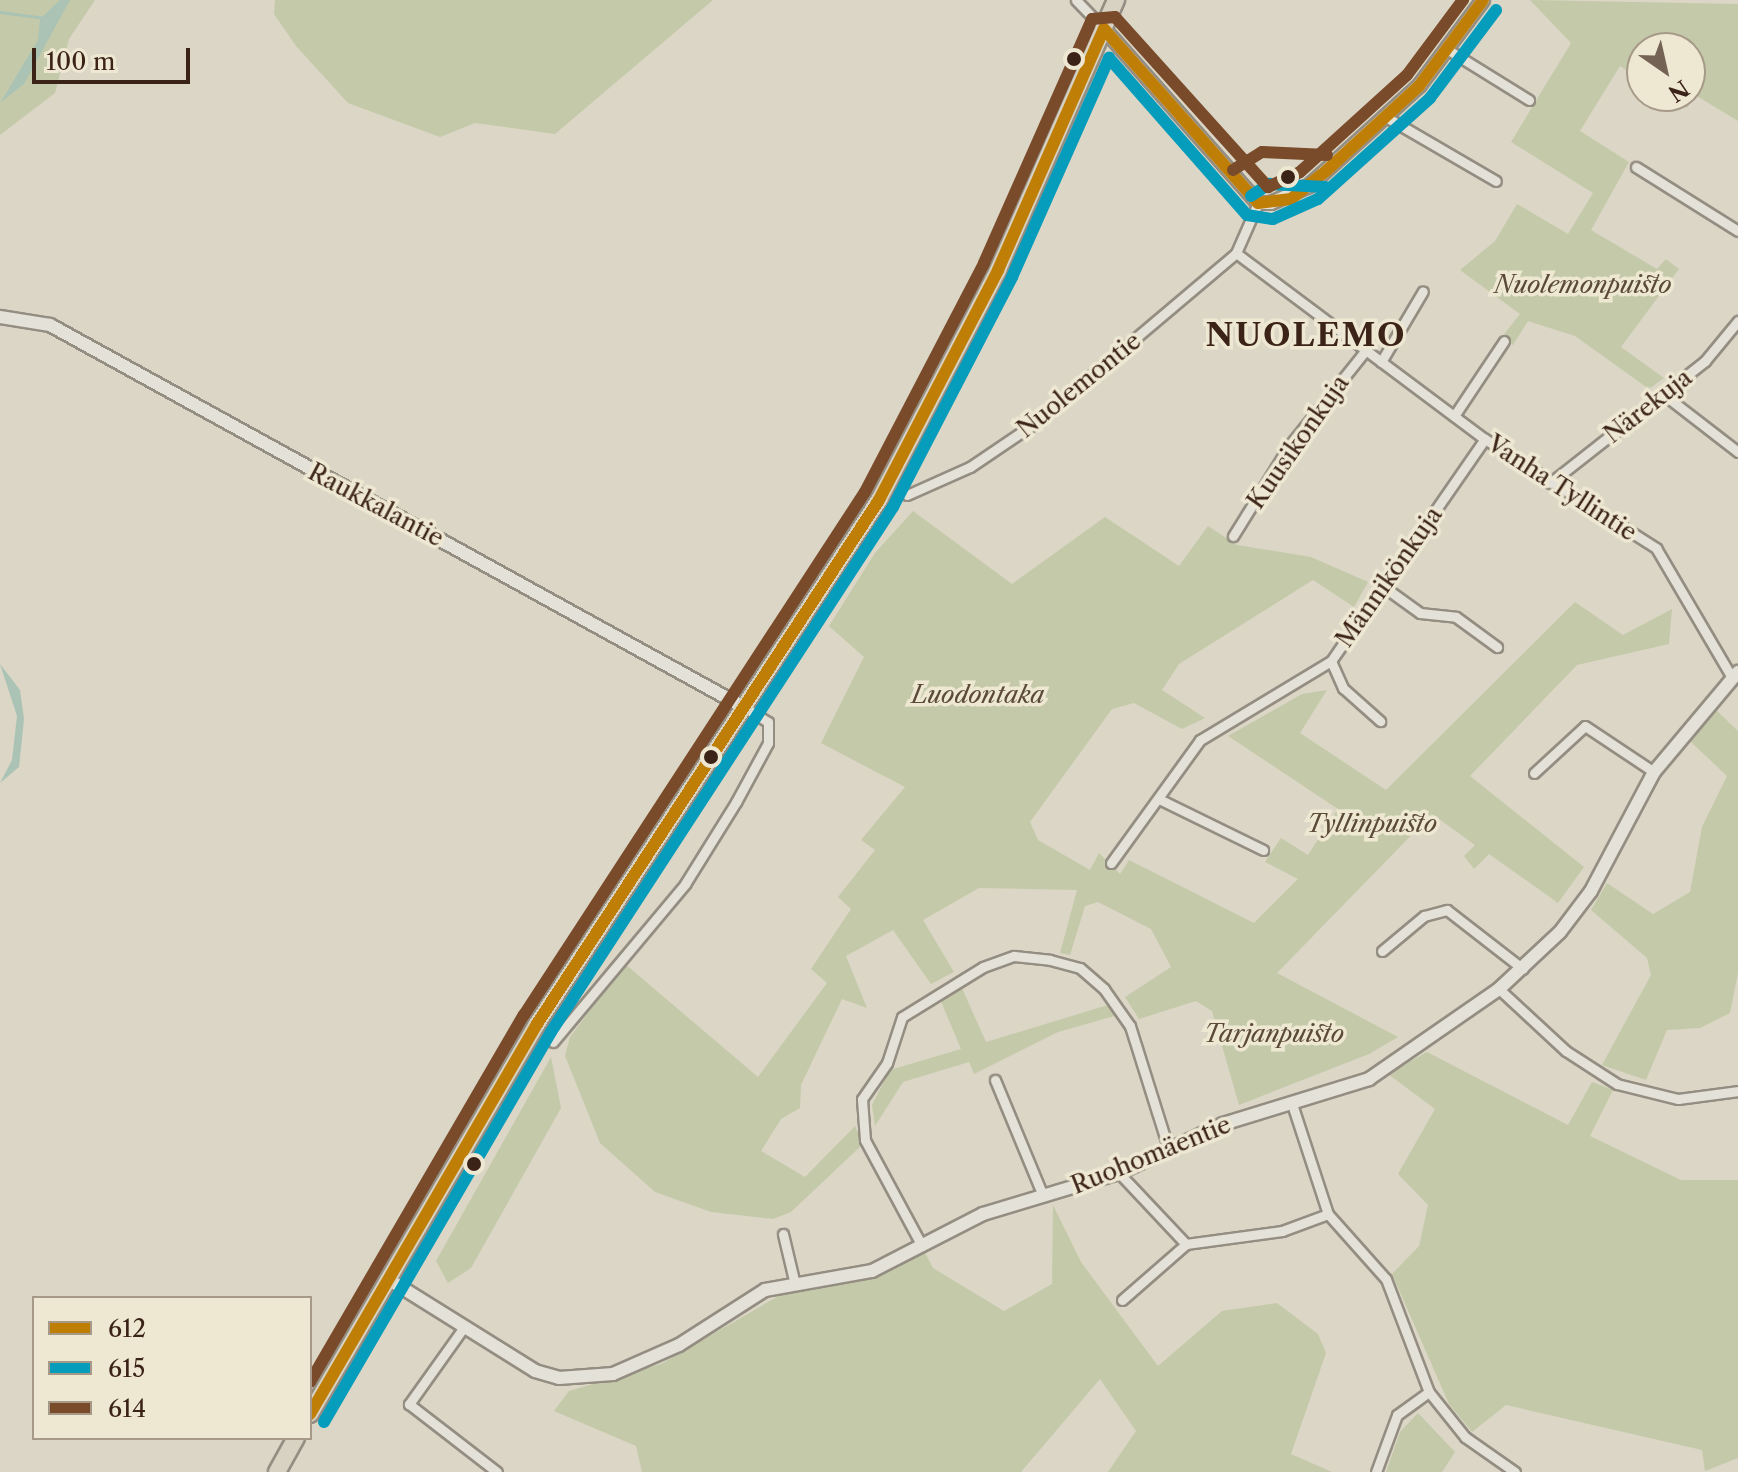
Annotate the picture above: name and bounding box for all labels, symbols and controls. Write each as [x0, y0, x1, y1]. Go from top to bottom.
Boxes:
scale bar [36, 32, 194, 82]
north arrow [1626, 32, 1706, 112]
text: 100 m [46, 47, 115, 76]
unlabelled marker [1066, 51, 1082, 67]
text: N [1663, 74, 1694, 107]
unlabelled marker [1280, 169, 1296, 185]
park label: Nuolemonpuisto [1494, 271, 1672, 299]
district label: NUOLEMO [1205, 316, 1407, 354]
street label: Nuolemontie [1011, 326, 1147, 444]
street label: Närekuja [1598, 363, 1698, 449]
street label: Kuusikonkuja [1241, 370, 1355, 514]
street label: Vanha Tyllintie [1482, 429, 1642, 547]
street label: Raukkalantie [303, 457, 449, 553]
street label: Männikönkuja [1330, 501, 1448, 653]
park label: Luodontaka [911, 681, 1045, 709]
unlabelled marker [703, 749, 719, 765]
park label: Tyllinpuisto [1307, 810, 1437, 838]
park label: Tarjanpuisto [1204, 1020, 1344, 1048]
street label: Ruohomäentie [1067, 1110, 1235, 1200]
unlabelled marker [466, 1156, 482, 1172]
legend [32, 1296, 312, 1440]
text: 612 [108, 1314, 146, 1343]
text: 615 [108, 1354, 145, 1383]
text: 614 [108, 1394, 146, 1423]

